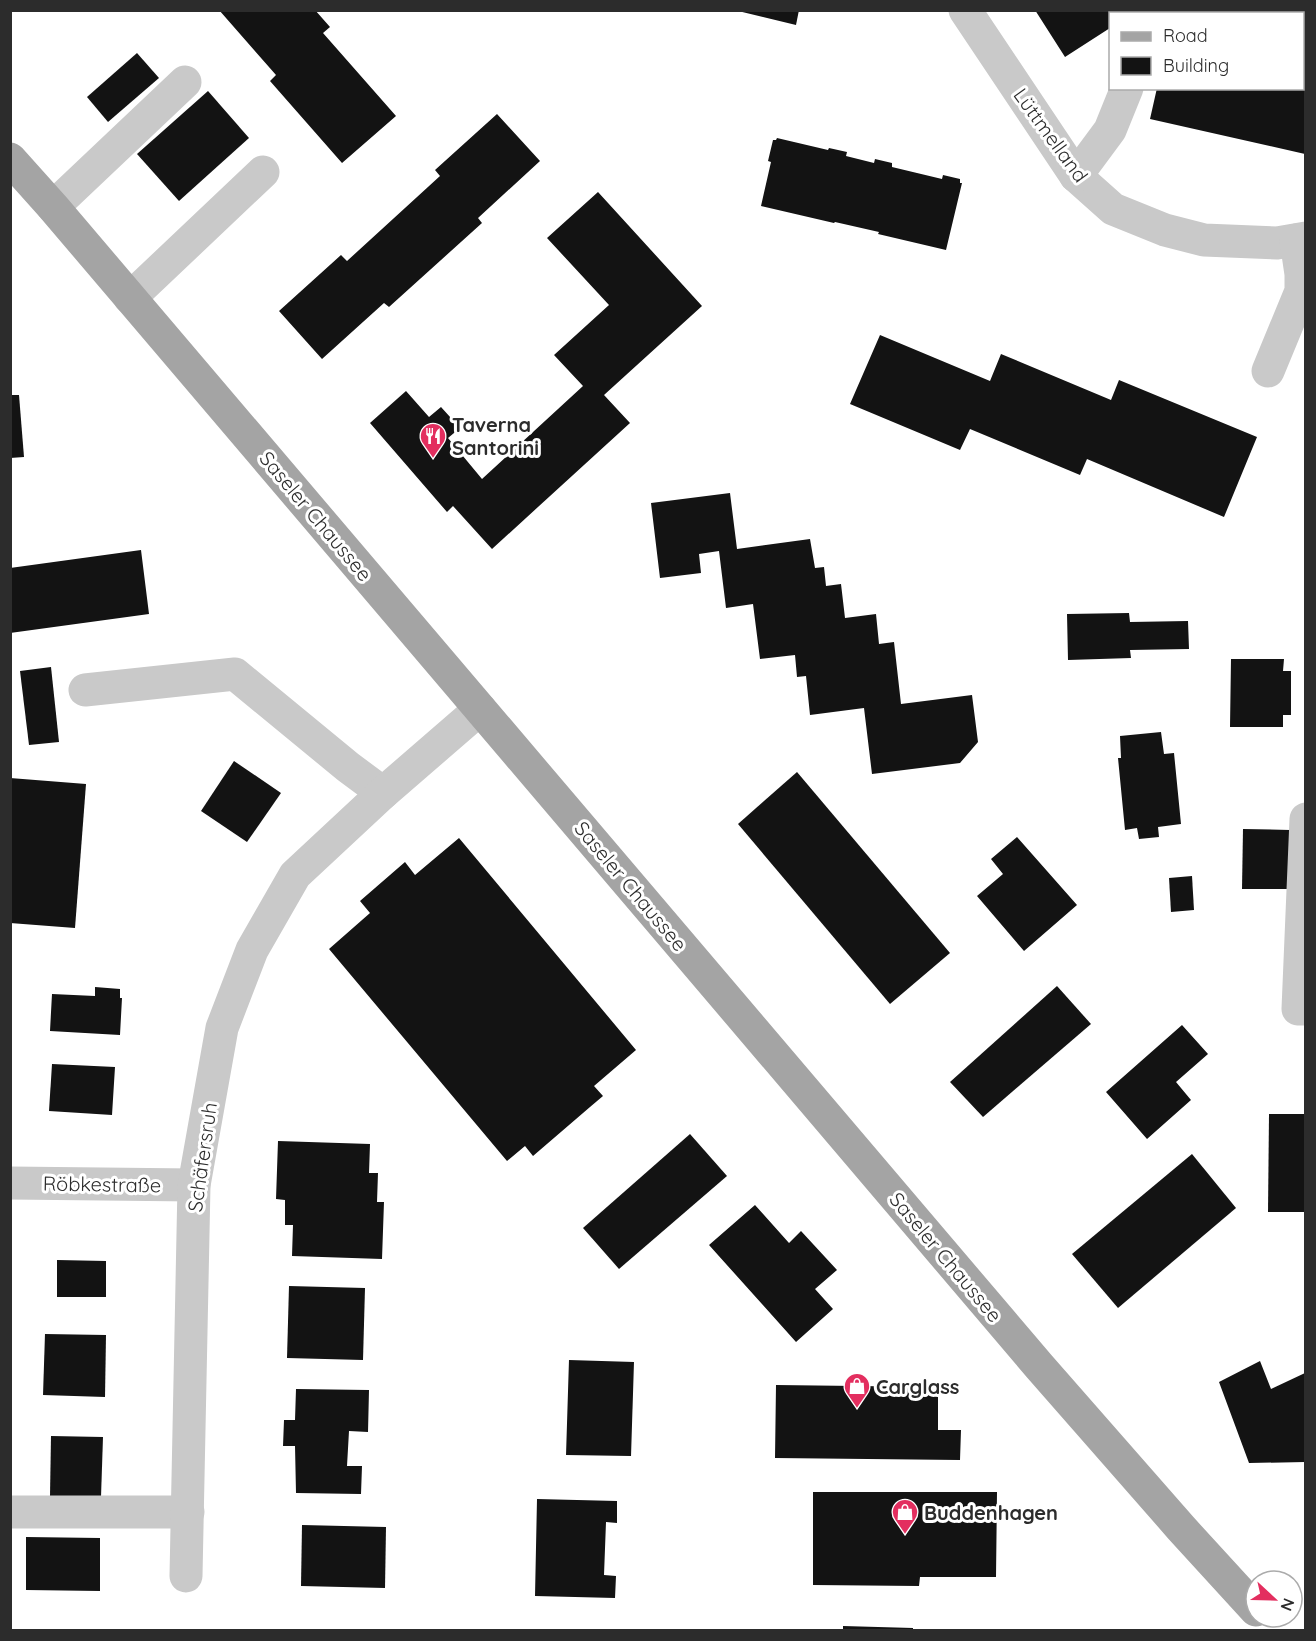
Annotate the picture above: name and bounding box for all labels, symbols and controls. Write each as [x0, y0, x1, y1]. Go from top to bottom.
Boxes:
legend [1109, 12, 1304, 90]
text: Road [1163, 24, 1208, 47]
text: Building [1163, 54, 1229, 77]
street label: Lüttmelland [1009, 83, 1093, 187]
place label: Taverna Santorini [452, 412, 539, 460]
restaurant icon: Taverna Santorini [418, 421, 448, 459]
street label: Saseler Chaussee [254, 446, 378, 586]
street label: Saseler Chaussee [569, 816, 693, 956]
street label: Schäfersruh [182, 1101, 222, 1213]
street label: Röbkestraße [43, 1170, 161, 1198]
street label: Saseler Chaussee [884, 1187, 1008, 1327]
shop icon: Carglass [842, 1371, 872, 1409]
place label: Carglass [876, 1374, 959, 1399]
shop icon: Buddenhagen [890, 1497, 920, 1535]
place label: Buddenhagen [924, 1500, 1058, 1525]
north arrow [1244, 1569, 1304, 1629]
text: N [1276, 1595, 1299, 1614]

